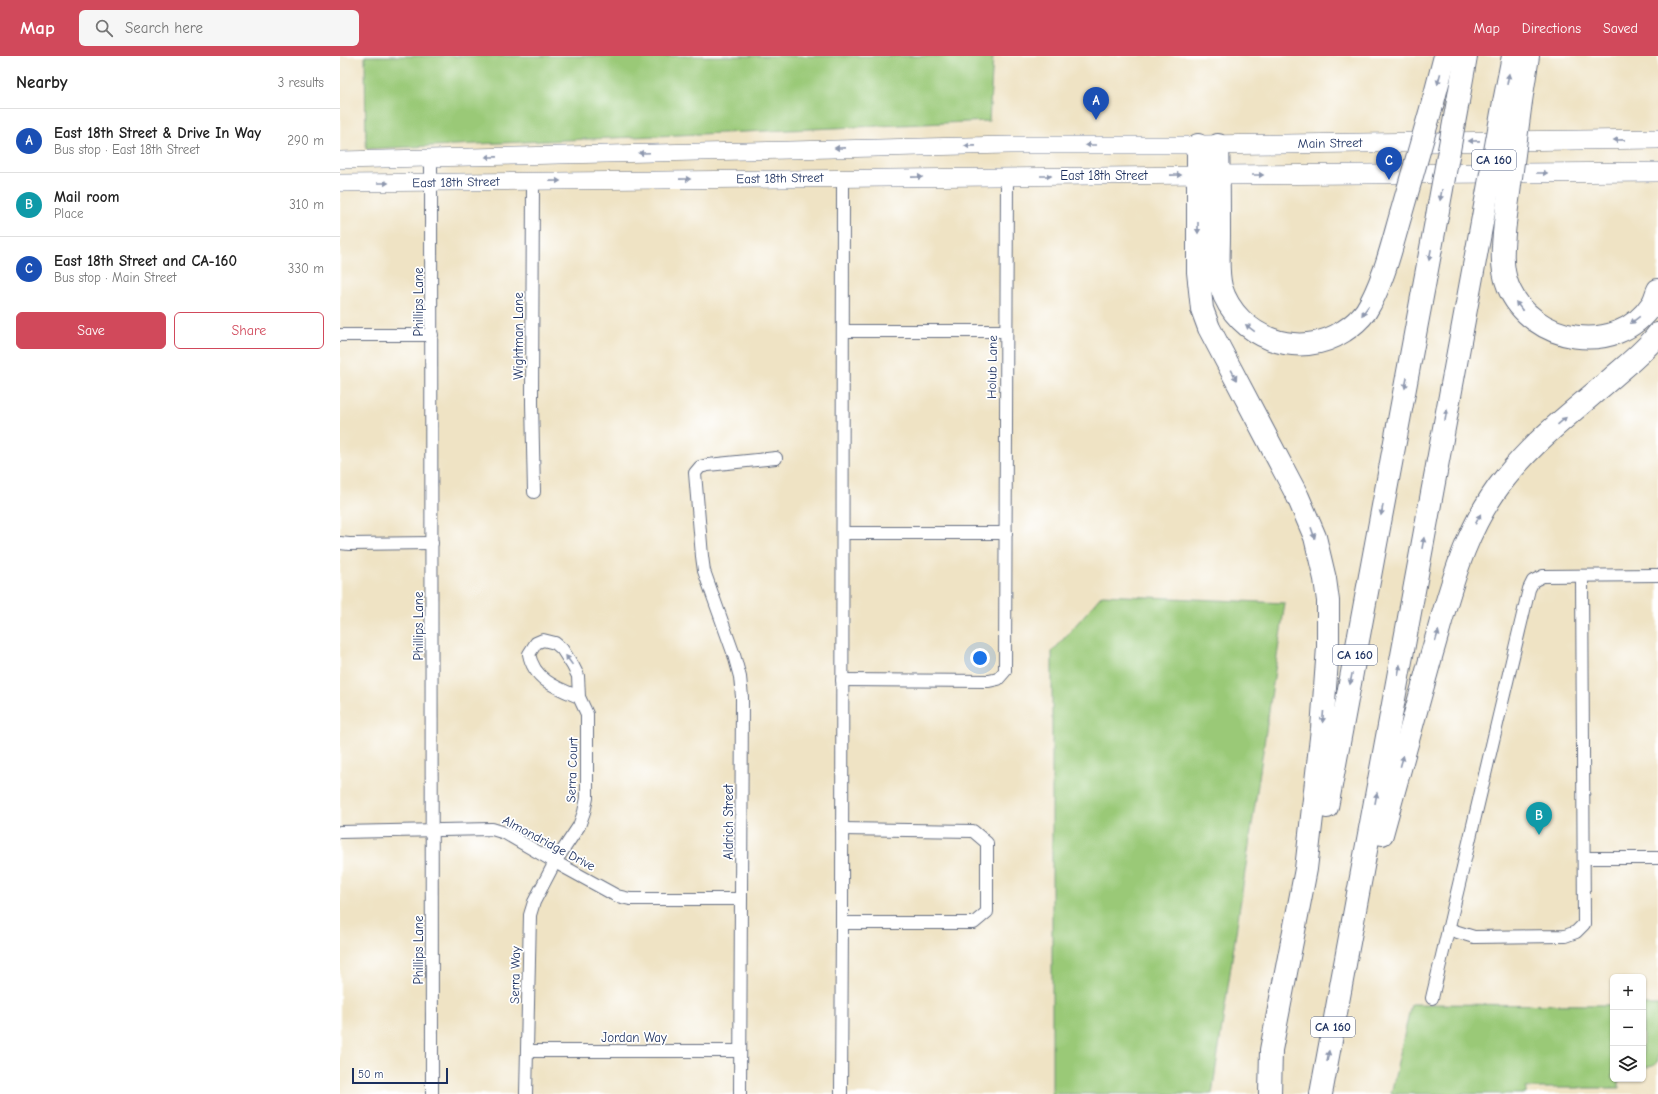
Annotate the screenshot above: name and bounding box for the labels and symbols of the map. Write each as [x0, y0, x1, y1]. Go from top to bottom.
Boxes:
one-way arrow [1435, 73, 1441, 85]
one-way arrow [1506, 73, 1512, 85]
pin: A [1083, 87, 1109, 120]
street label: Main Street [1298, 135, 1364, 151]
one-way arrow [1613, 136, 1625, 143]
one-way arrow [1467, 138, 1480, 144]
one-way arrow [964, 142, 976, 149]
one-way arrow [1084, 142, 1097, 148]
one-way arrow [833, 145, 846, 151]
pin: C [1376, 147, 1402, 180]
one-way arrow [637, 150, 650, 156]
road number: CA 160 [1472, 150, 1516, 170]
one-way arrow [485, 154, 497, 161]
street label: East 18th Street [1060, 168, 1149, 183]
street label: East 18th Street [736, 170, 825, 186]
one-way arrow [1536, 170, 1549, 176]
one-way arrow [1170, 172, 1183, 178]
one-way arrow [1252, 172, 1265, 178]
one-way arrow [1040, 173, 1053, 179]
street label: East 18th Street [412, 174, 501, 190]
one-way arrow [911, 174, 924, 180]
one-way arrow [679, 176, 692, 182]
one-way arrow [549, 178, 562, 184]
one-way arrow [377, 180, 390, 186]
one-way arrow [1438, 188, 1444, 201]
one-way arrow [1195, 222, 1201, 235]
one-way arrow [1427, 249, 1433, 261]
street label: Phillips Lane [411, 267, 426, 337]
street label: Wightman Lane [511, 292, 526, 380]
one-way arrow [1515, 300, 1524, 311]
one-way arrow [1361, 305, 1369, 316]
one-way arrow [1630, 316, 1641, 325]
one-way arrow [1245, 323, 1256, 332]
street label: Holub Lane [984, 335, 1000, 399]
one-way arrow [1231, 369, 1237, 380]
one-way arrow [1403, 376, 1409, 389]
one-way arrow [1444, 409, 1450, 421]
one-way arrow [1557, 416, 1567, 426]
one-way arrow [1379, 504, 1385, 516]
one-way arrow [1475, 513, 1481, 525]
one-way arrow [1310, 527, 1316, 539]
one-way arrow [1420, 536, 1426, 549]
street label: Phillips Lane [411, 591, 426, 661]
one-way arrow [1434, 630, 1440, 642]
road number: CA 160 [1333, 645, 1377, 665]
your location [970, 648, 990, 668]
one-way arrow [565, 655, 573, 665]
one-way arrow [1396, 664, 1402, 677]
one-way arrow [1348, 673, 1354, 686]
one-way arrow [1320, 711, 1327, 723]
street label: Serra Court [563, 736, 581, 803]
one-way arrow [1399, 755, 1405, 767]
street label: Aldrich Street [721, 783, 736, 860]
one-way arrow [1373, 792, 1379, 804]
pin: B [1526, 802, 1552, 835]
street label: Almondridge Drive [500, 812, 598, 874]
street label: Phillips Lane [411, 915, 426, 985]
street label: Serra Way [507, 946, 523, 1004]
road number: CA 160 [1311, 1017, 1355, 1037]
street label: Jordan Way [601, 1030, 667, 1045]
one-way arrow [1325, 1050, 1331, 1062]
scale bar [352, 1066, 448, 1085]

